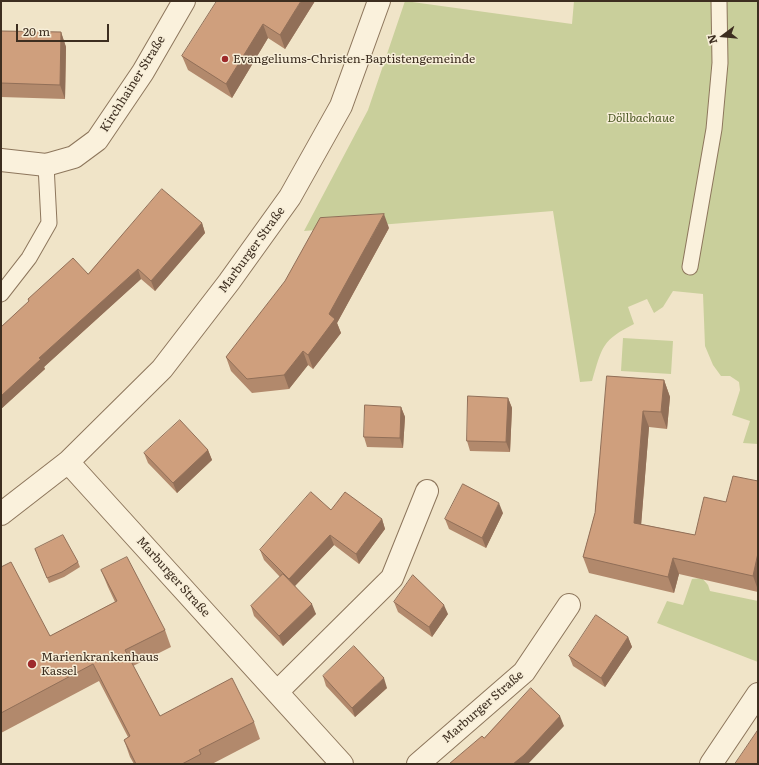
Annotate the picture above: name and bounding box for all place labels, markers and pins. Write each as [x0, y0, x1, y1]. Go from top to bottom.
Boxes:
place label: Evangeliums-Christen-Baptistengemeinde [233, 52, 475, 66]
marker: Evangeliums-Christen-Baptistengemeinde [220, 54, 230, 64]
place label: Marienkrankenhaus Kassel [41, 650, 158, 678]
marker: Marienkrankenhaus Kassel [26, 658, 38, 670]

